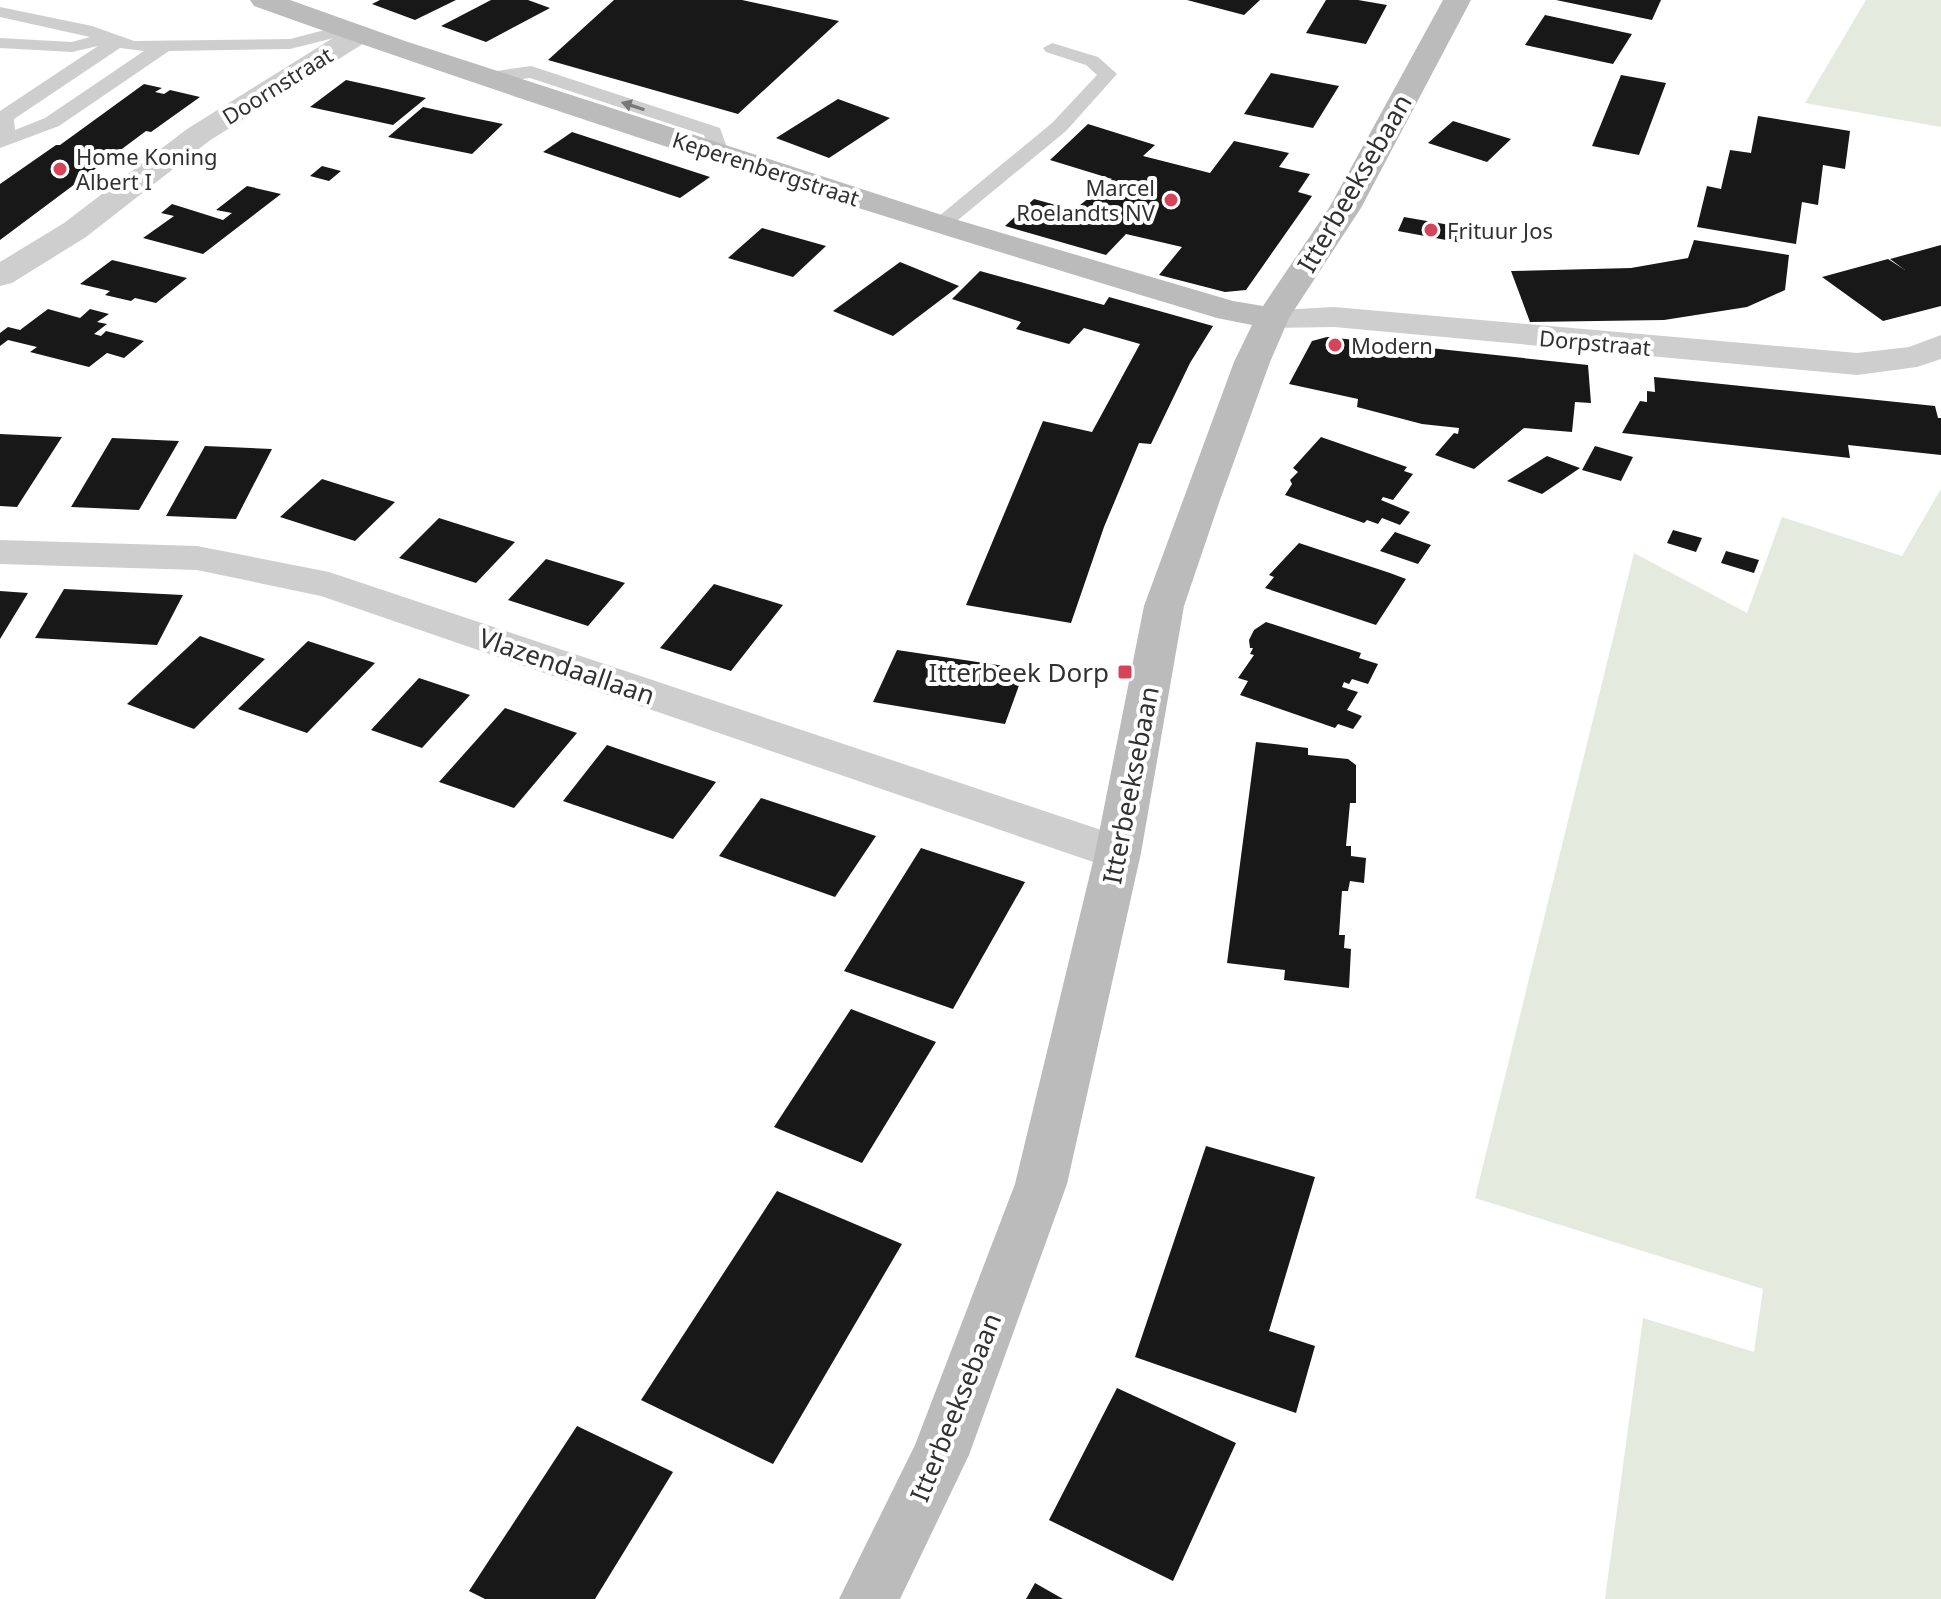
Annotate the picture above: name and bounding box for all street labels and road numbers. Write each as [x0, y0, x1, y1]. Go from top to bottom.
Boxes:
street label: Doornstraat [216, 39, 338, 131]
street label: Itterbeeksebaan [1288, 87, 1420, 279]
street label: Keperenbergstraat [669, 124, 863, 212]
street label: Dorpstraat [1538, 322, 1652, 362]
street label: Vlazendaallaan [474, 619, 660, 713]
street label: Itterbeeksebaan [1093, 683, 1167, 887]
street label: Itterbeeksebaan [901, 1307, 1009, 1507]

